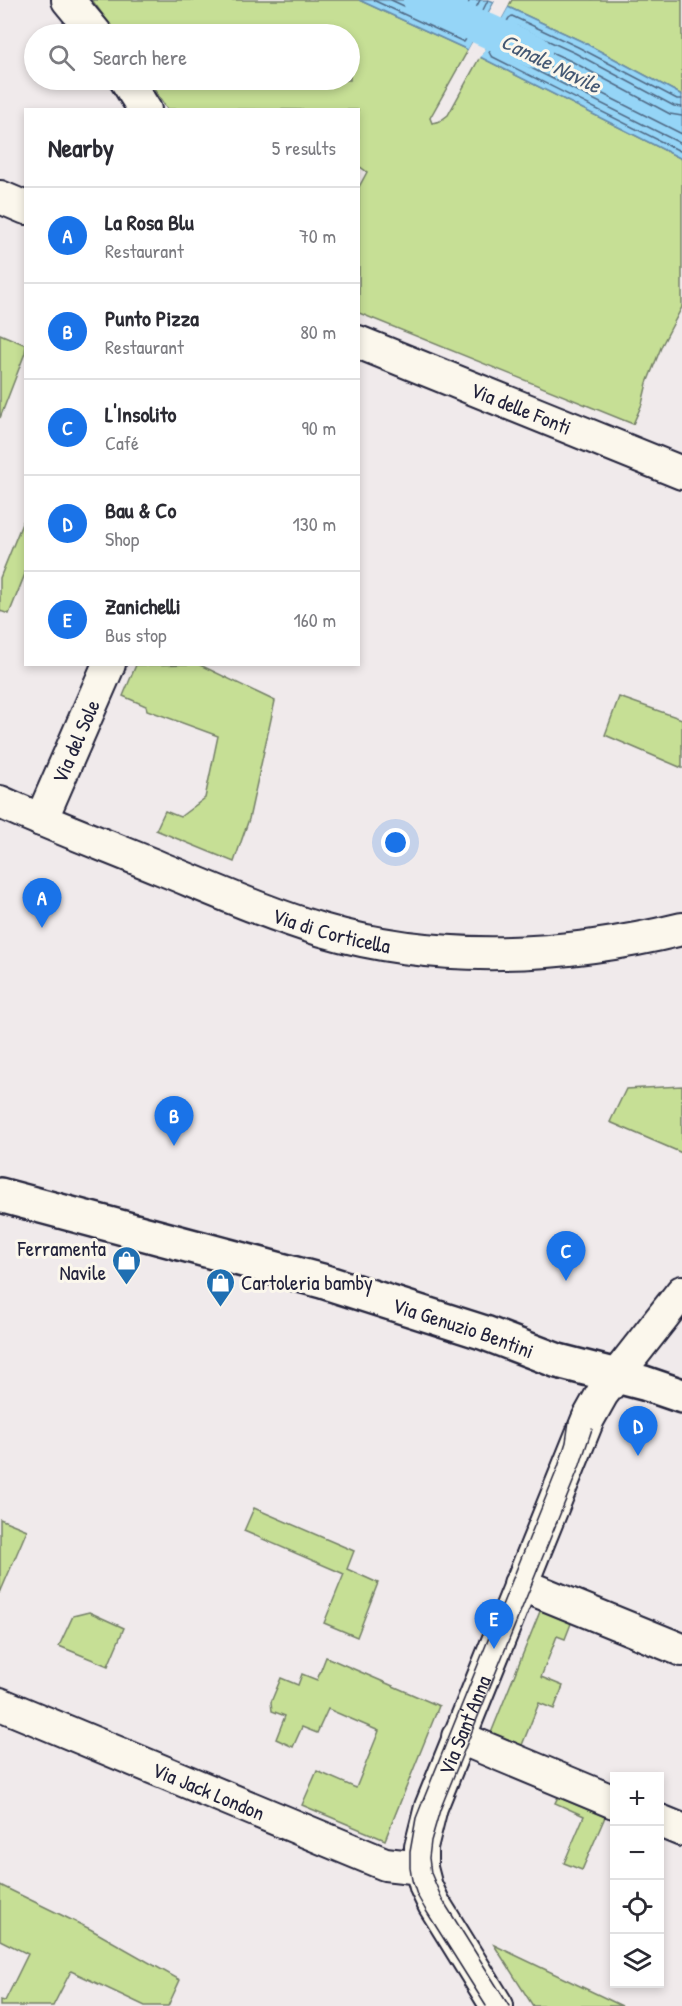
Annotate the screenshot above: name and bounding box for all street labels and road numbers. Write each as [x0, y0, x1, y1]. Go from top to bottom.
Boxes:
street label: Via delle Fonti [466, 375, 576, 441]
street label: Via del Sole [44, 695, 106, 788]
street label: Via di Corticella [269, 900, 393, 960]
street label: Via Genuzio Bentini [389, 1290, 538, 1365]
street label: Via Sant'Anna [431, 1671, 497, 1779]
street label: Via Jack London [148, 1754, 269, 1827]

